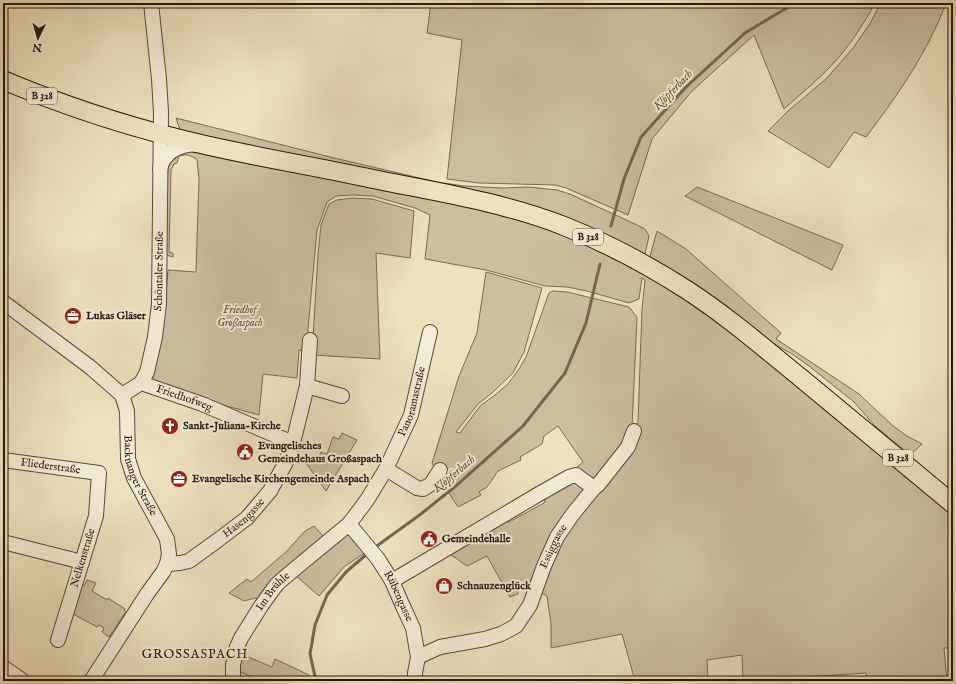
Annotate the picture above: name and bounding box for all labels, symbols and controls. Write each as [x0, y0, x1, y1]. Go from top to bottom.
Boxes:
north arrow [18, 18, 58, 58]
text: N [31, 40, 44, 54]
water label: Klöpferbach [649, 67, 696, 114]
road number: B 328 [27, 88, 57, 104]
road number: B 328 [573, 229, 603, 245]
street label: Schöntaler Straße [151, 231, 167, 312]
park label: Friedhof Großaspach [217, 303, 263, 330]
office icon: Lukas Gläser [63, 306, 83, 326]
place label: Lukas Gläser [85, 309, 147, 323]
street label: Panoramastraße [395, 365, 429, 439]
street label: Friedhofweg [154, 382, 216, 415]
church icon: Sankt-Juliana-Kirche [160, 416, 180, 436]
place label: Sankt-Juliana-Kirche [183, 419, 281, 433]
street label: Backnanger Straße [121, 435, 160, 518]
place label: Evangelisches Gemeindehaus Großaspach [258, 439, 382, 466]
public building icon: Evangelisches Gemeindehaus Großaspach [235, 442, 255, 462]
road number: B 328 [883, 450, 913, 466]
water label: Klöpferbach [429, 452, 478, 497]
street label: Fliederstraße [20, 455, 81, 477]
office icon: Evangelische Kirchengemeinde Aspach [169, 469, 189, 489]
place label: Evangelische Kirchengemeinde Aspach [192, 472, 370, 486]
street label: Hasengasse [220, 495, 268, 541]
street label: Essiggasse [537, 522, 571, 571]
street label: Nelkenstraße [67, 527, 99, 589]
public building icon: Gemeindehalle [419, 529, 439, 549]
place label: Gemeindehalle [442, 532, 511, 546]
street label: Rübengasse [380, 568, 416, 624]
street label: Im Brühle [253, 569, 293, 613]
shop icon: Schnauzenglück [434, 576, 454, 596]
place label: Schnauzenglück [457, 579, 532, 593]
district label: GROSSASPACH [142, 646, 248, 663]

